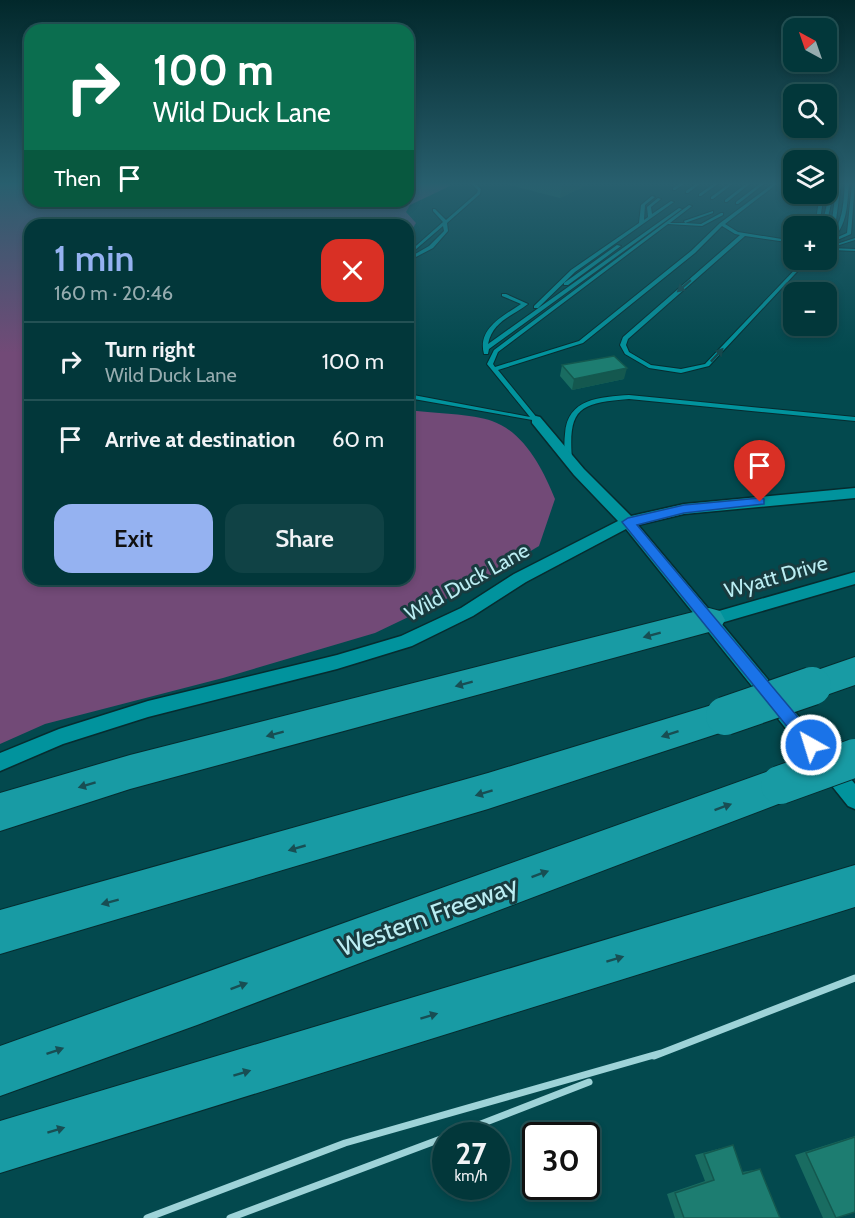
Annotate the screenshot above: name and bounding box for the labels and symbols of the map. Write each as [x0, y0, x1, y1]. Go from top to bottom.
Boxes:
north arrow [783, 18, 837, 72]
one-way arrow [677, 279, 692, 292]
one-way arrow [710, 347, 724, 362]
pin [734, 440, 785, 502]
street label: Wild Duck Lane [400, 537, 534, 626]
street label: Wyatt Drive [721, 550, 831, 603]
one-way arrow [643, 631, 661, 640]
one-way arrow [455, 680, 473, 690]
position arrow [779, 713, 843, 777]
one-way arrow [266, 729, 284, 739]
one-way arrow [661, 729, 679, 739]
one-way arrow [78, 781, 96, 790]
one-way arrow [475, 789, 493, 798]
one-way arrow [714, 801, 732, 811]
one-way arrow [288, 844, 306, 853]
street label: Western Freeway [334, 869, 522, 963]
one-way arrow [531, 869, 549, 879]
one-way arrow [100, 898, 118, 907]
one-way arrow [606, 954, 624, 963]
one-way arrow [230, 980, 248, 990]
one-way arrow [420, 1011, 438, 1020]
one-way arrow [46, 1046, 64, 1056]
one-way arrow [233, 1068, 251, 1077]
speed limit sign: 30 [522, 1122, 600, 1200]
one-way arrow [47, 1124, 65, 1134]

